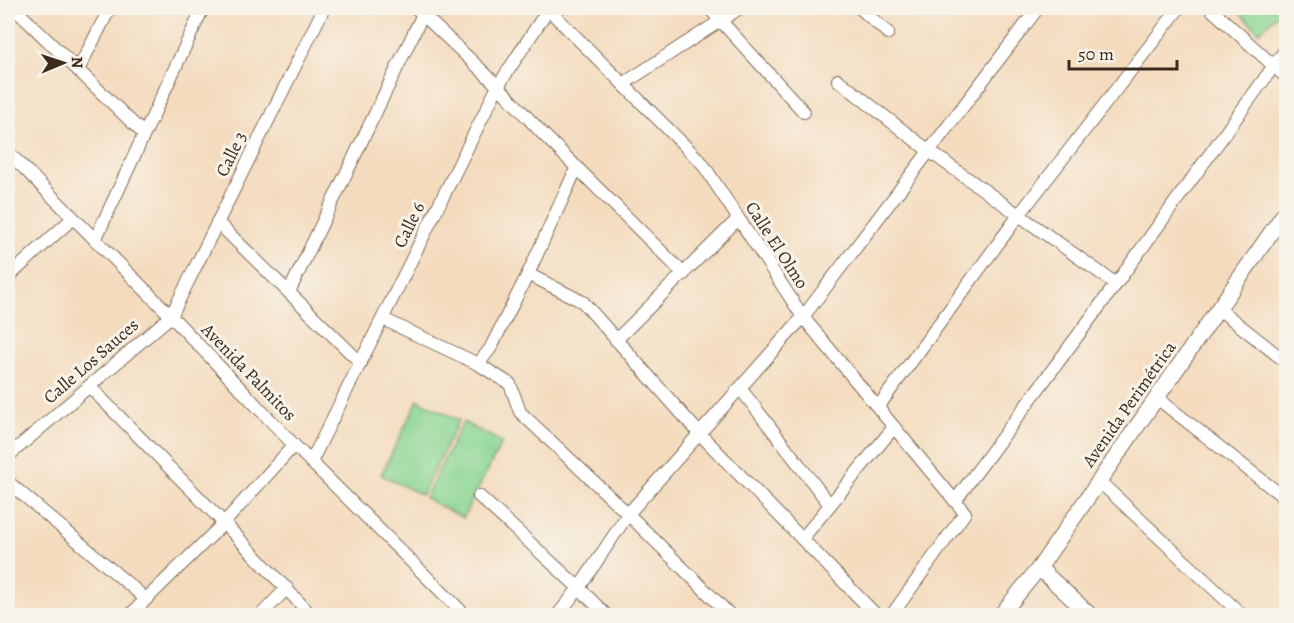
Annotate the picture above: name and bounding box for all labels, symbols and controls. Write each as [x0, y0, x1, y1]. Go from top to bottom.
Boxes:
north arrow [33, 33, 93, 93]
scale bar [1069, 33, 1177, 71]
text: 50 m [1078, 42, 1114, 66]
text: N [66, 56, 88, 69]
street label: Calle 3 [210, 127, 252, 181]
street label: Calle El Olmo [740, 197, 814, 293]
street label: Calle 6 [388, 198, 430, 252]
street label: Calle Los Sauces [38, 313, 144, 409]
street label: Avenida Palmitos [196, 317, 302, 426]
street label: Avenida Perimétrica [1076, 336, 1182, 472]

